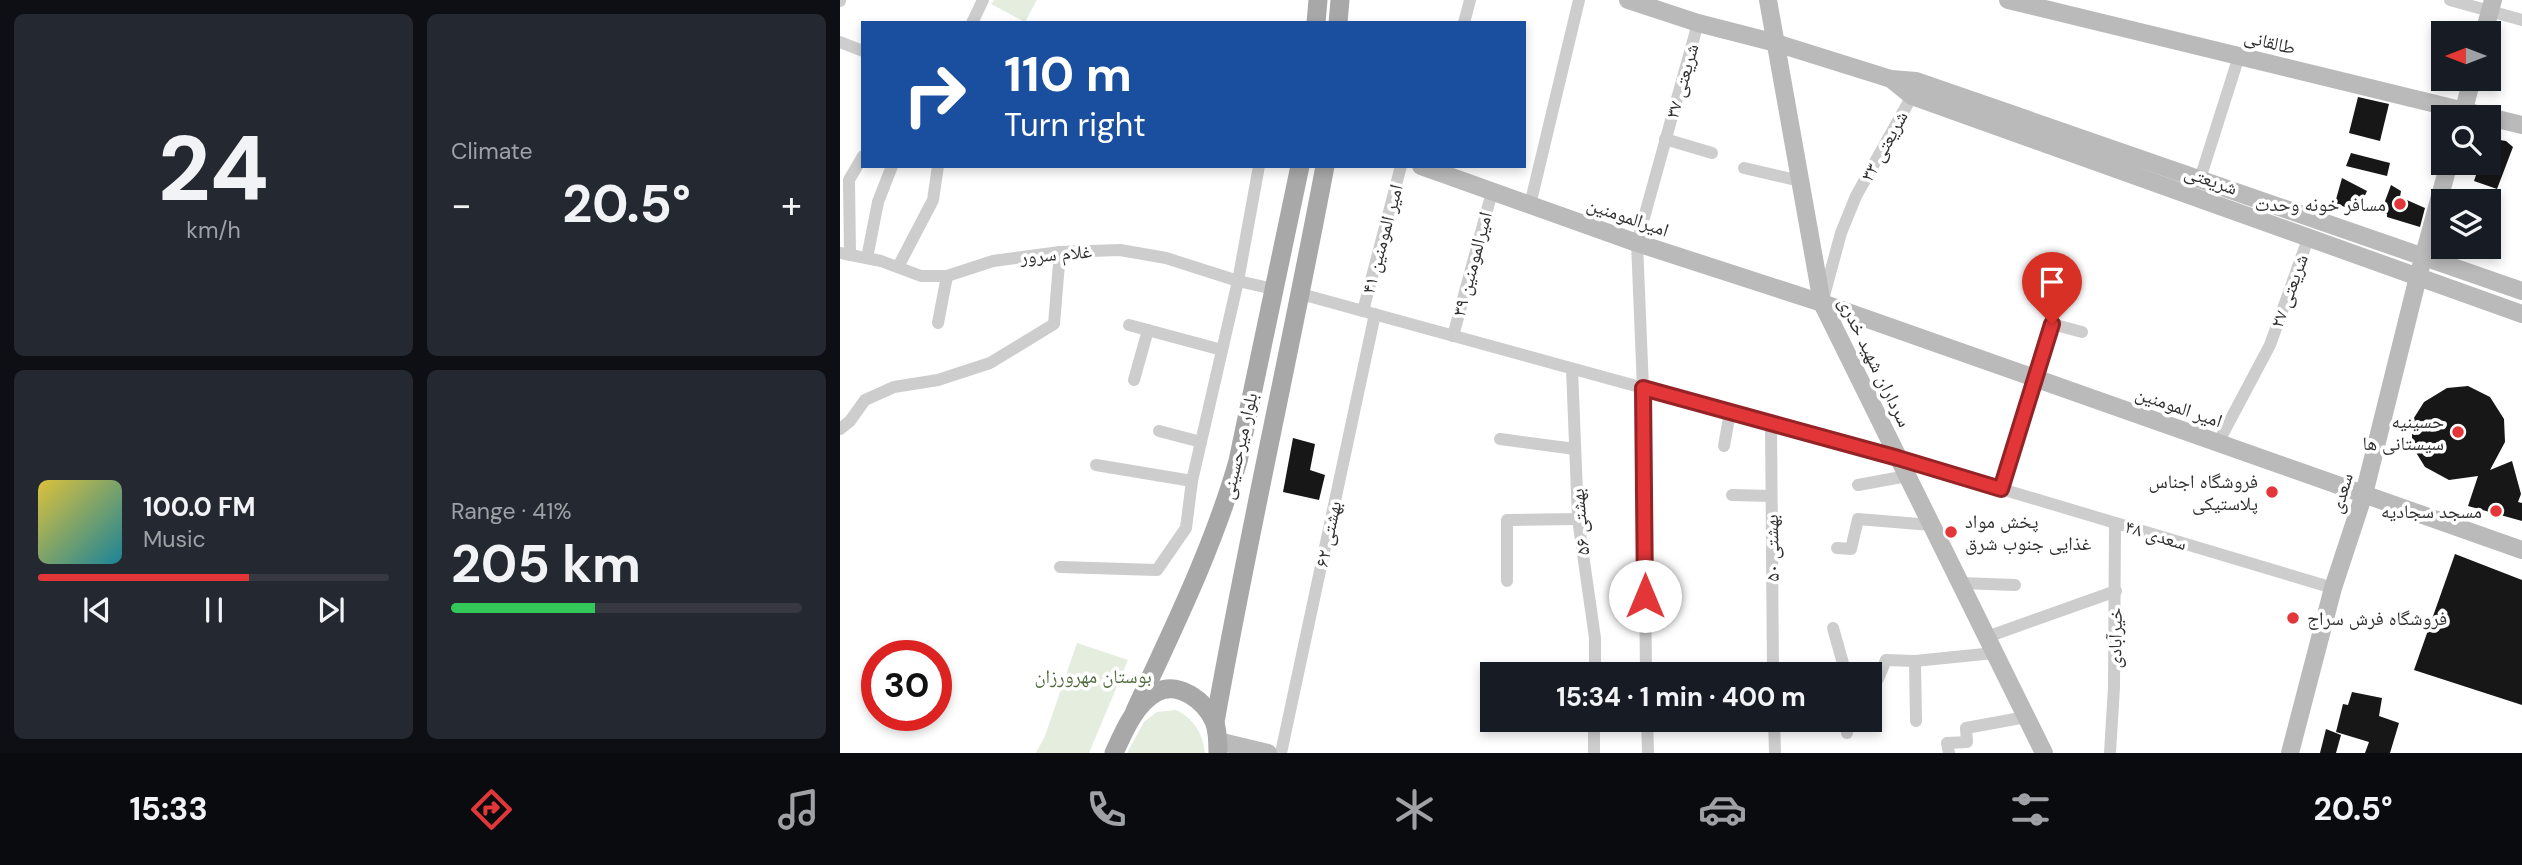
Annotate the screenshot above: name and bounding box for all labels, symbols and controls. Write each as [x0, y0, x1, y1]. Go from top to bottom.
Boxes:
north arrow [2431, 21, 2501, 91]
map controls [2431, 21, 2501, 259]
street label: طالقانی [2242, 24, 2298, 60]
street label: شریعتی ۳۷ [1659, 41, 1705, 121]
text: 110 m [1004, 42, 1132, 106]
icon: right [889, 49, 980, 140]
text: Turn right [1004, 104, 1146, 146]
button: search [2431, 105, 2501, 175]
street label: شریعتی ۳۳ [1855, 106, 1913, 186]
text: 24 [158, 110, 269, 228]
text: Climate [451, 136, 533, 166]
street label: شریعتی [2181, 159, 2241, 201]
text: 20.5° [562, 170, 691, 238]
text: − [451, 180, 472, 230]
text: + [781, 180, 802, 230]
street label: امیر المومنین ۴۱ [1355, 182, 1409, 296]
button: layers [2431, 189, 2501, 259]
street label: امیرالمومنین [1584, 191, 1672, 243]
place label: مسافر خونه وحدت [2255, 192, 2386, 217]
marker: مسافر خونه وحدت [2392, 196, 2408, 212]
street label: امیرالمومنین ۳۹ [1446, 209, 1498, 319]
text: km/h [186, 215, 241, 245]
street label: غلام سرور [1018, 238, 1093, 271]
street label: شریعتی ۲۷ [2264, 251, 2314, 331]
pin [2022, 252, 2082, 324]
icon: arrive [2033, 263, 2071, 301]
street label: سرداران شهید خدری [1833, 293, 1917, 431]
street label: امیر المومنین [2132, 380, 2226, 434]
street label: بلوار میرحسینی [1215, 390, 1263, 502]
place label: حسینیه سیستانی ها [2363, 409, 2444, 456]
marker: حسینیه سیستانی ها [2450, 424, 2466, 440]
place label: فروشگاه اجناس پلاستیکی [2148, 469, 2258, 516]
street label: سعدی [2323, 470, 2359, 516]
marker: فروشگاه اجناس پلاستیکی [2264, 484, 2280, 500]
street label: بهشتی ۵۶ [1565, 487, 1595, 557]
text: 100.0 FM [143, 490, 255, 524]
text: Range · 41% [451, 496, 572, 526]
street label: بهشتی ۶۲ [1309, 499, 1347, 569]
place label: مسجد سجادیه [2381, 499, 2482, 524]
marker: مسجد سجادیه [2488, 503, 2504, 519]
place label: پخش مواد غذایی جنوب شرق [1965, 509, 2092, 556]
street label: بهشتی ۵۰ [1759, 514, 1785, 582]
street label: سعدی ۴۸ [2122, 514, 2190, 556]
text: Music [143, 524, 206, 554]
marker: پخش مواد غذایی جنوب شرق [1943, 524, 1959, 540]
text: 205 km [451, 530, 641, 598]
position arrow [1608, 559, 1682, 633]
icon: previous [78, 591, 116, 629]
icon: pause [195, 591, 233, 629]
icon: next [312, 591, 350, 629]
place label: فروشگاه فرش سراج [2307, 606, 2447, 631]
street label: خیرآبادی [2102, 607, 2128, 669]
marker: فروشگاه فرش سراج [2285, 610, 2301, 626]
speed limit sign: 30 [861, 640, 952, 731]
park label: بوستان مهرورزان [1034, 664, 1152, 689]
text: 15:34 · 1 min · 400 m [1556, 680, 1806, 714]
icon: directions [467, 785, 516, 834]
icon: music [774, 785, 823, 834]
icon: phone [1082, 785, 1131, 834]
icon: climate [1390, 785, 1439, 834]
icon: car [1698, 785, 1747, 834]
icon: filters [2006, 785, 2055, 834]
text: 15:33 [129, 788, 208, 830]
text: 20.5° [2313, 788, 2393, 830]

